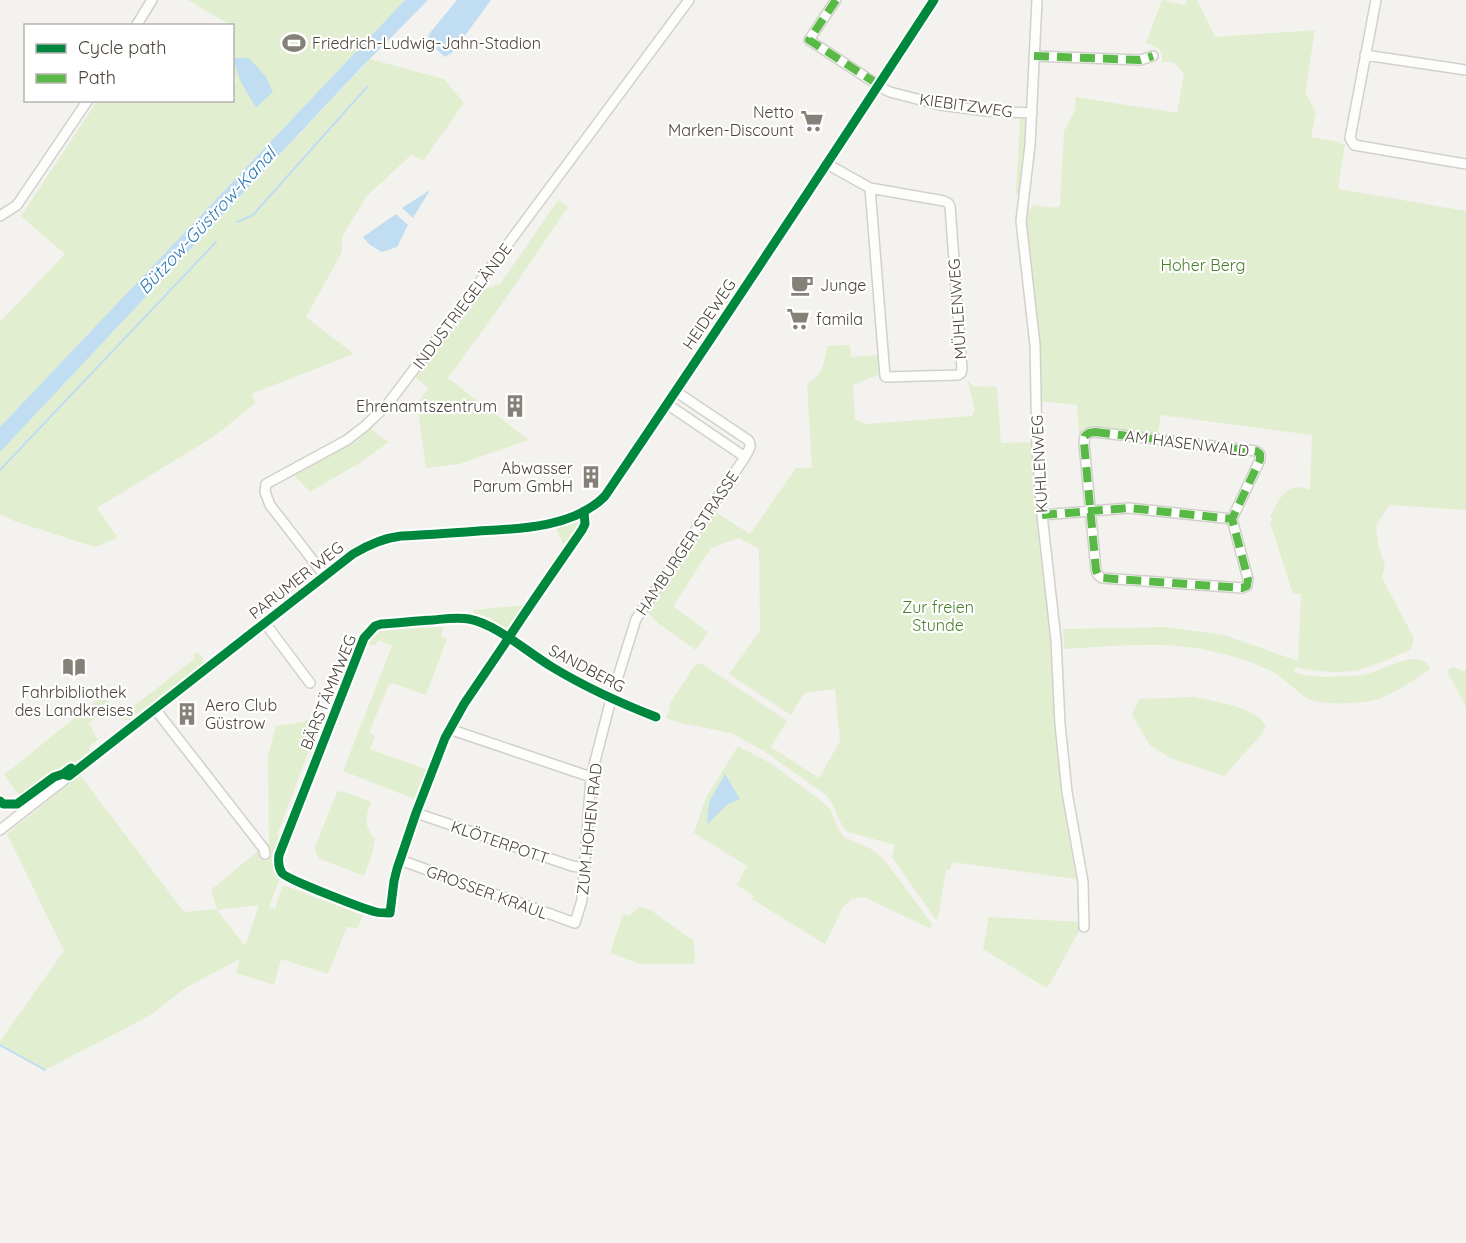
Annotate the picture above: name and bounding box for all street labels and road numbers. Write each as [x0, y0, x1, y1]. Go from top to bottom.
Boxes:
street label: KIEBITZWEG [918, 89, 1014, 121]
street label: INDUSTRIEGELÄNDE [408, 239, 516, 373]
street label: MÜHLENWEG [943, 258, 971, 360]
street label: HEIDEWEG [678, 275, 740, 353]
street label: KUHLENWEG [1026, 414, 1052, 514]
street label: AM HASENWALD [1124, 425, 1250, 461]
street label: HAMBURGER STRASSE [631, 467, 743, 619]
street label: PARUMER WEG [245, 537, 347, 623]
street label: BÄRSTÄMMWEG [296, 631, 360, 753]
street label: SANDBERG [545, 640, 629, 696]
street label: ZUM HOHEN RAD [572, 762, 606, 896]
street label: KLÖTERPOTT [448, 816, 552, 868]
street label: GROSSER KRAUL [424, 861, 551, 923]

